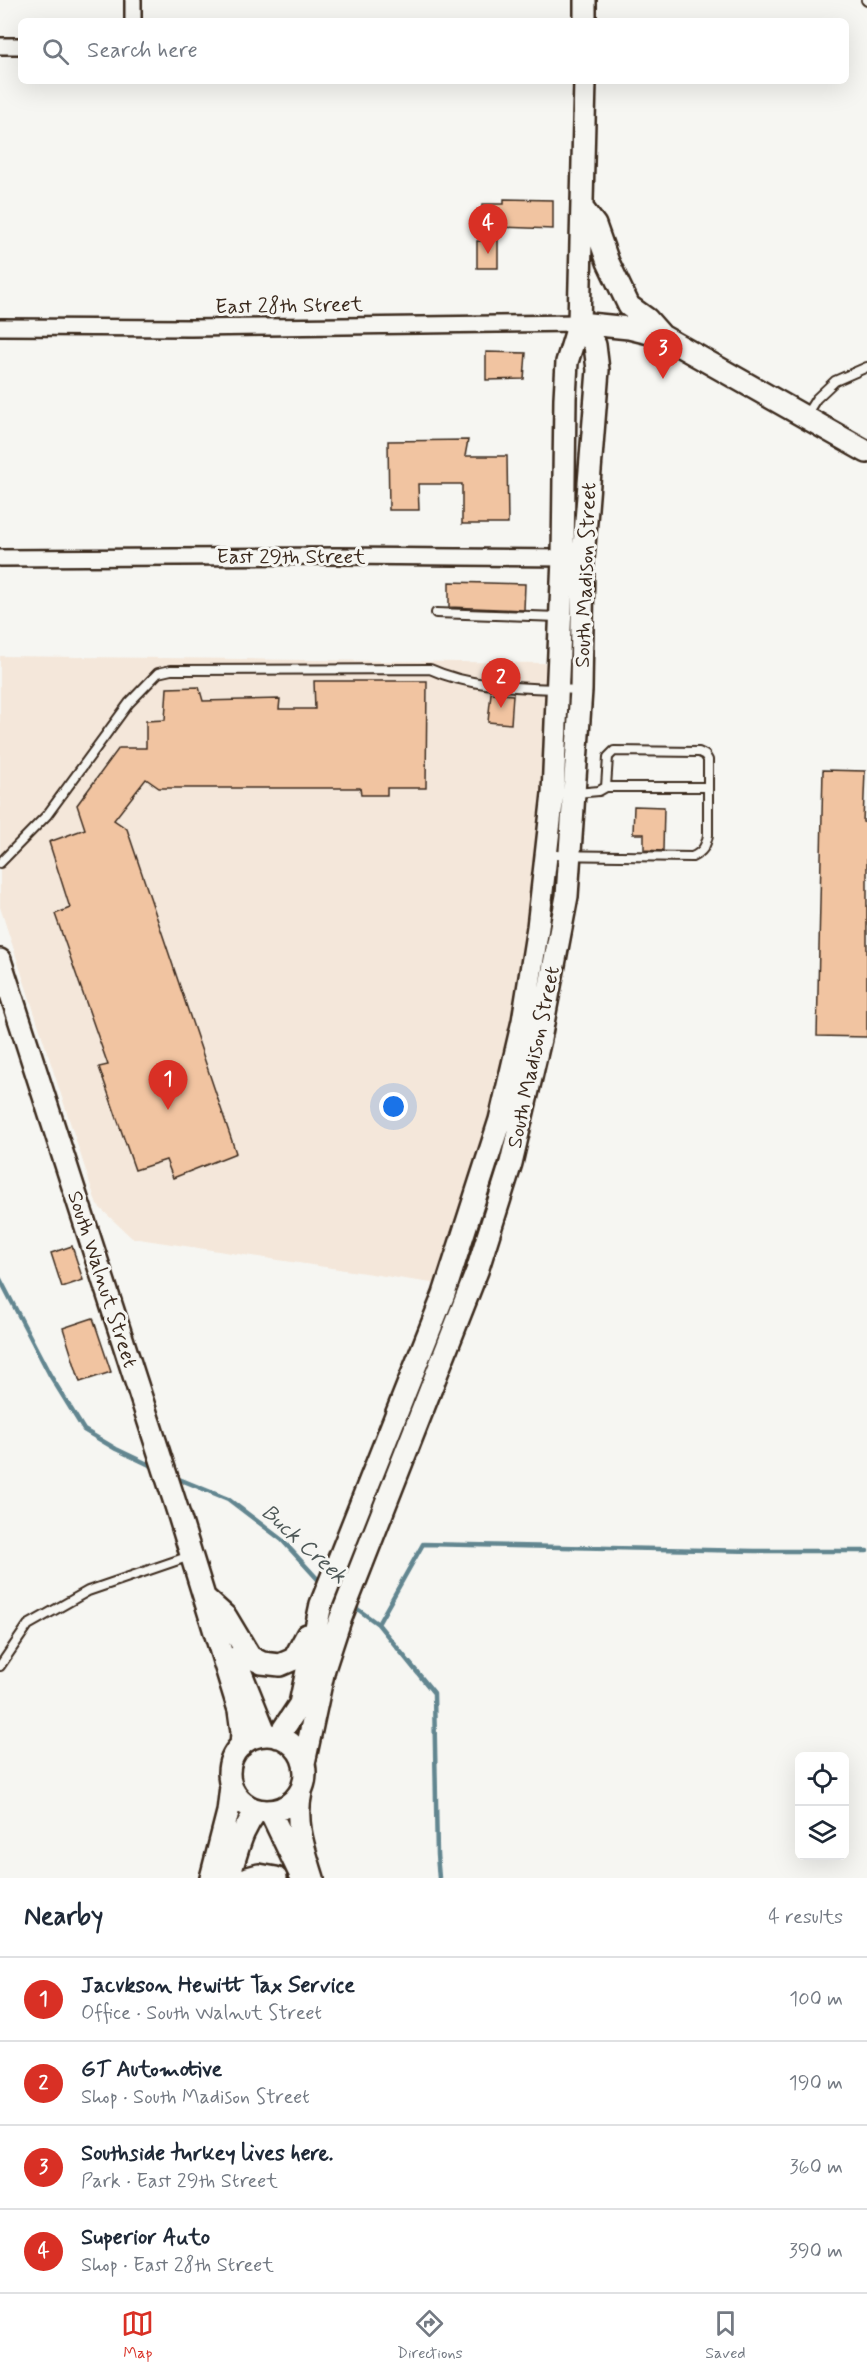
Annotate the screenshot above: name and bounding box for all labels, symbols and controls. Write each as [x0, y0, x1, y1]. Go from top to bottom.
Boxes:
search box [18, 18, 849, 84]
icon: search [39, 35, 72, 68]
text: Search here [87, 37, 198, 65]
pin: 4 [468, 204, 508, 254]
street label: East 28th Street [215, 291, 364, 321]
pin: 3 [644, 330, 682, 379]
street label: South Madison Street [569, 482, 603, 668]
street label: East 29th Street [216, 543, 366, 571]
pin: 2 [482, 658, 520, 708]
street label: South Madison Street [501, 963, 567, 1151]
pin: 1 [148, 1060, 188, 1110]
your location [379, 1092, 408, 1121]
street label: South Walnut Street [60, 1187, 144, 1371]
water label: Buck Creek [255, 1499, 352, 1590]
map controls [795, 1752, 849, 1860]
button: locate [795, 1752, 849, 1806]
button: layers [795, 1806, 849, 1860]
text: Nearby [24, 1900, 103, 1934]
text: 4 results [768, 1904, 843, 1931]
text: Jacvkson Hewitt Tax Service [81, 1972, 355, 2000]
text: 1 [39, 1986, 48, 2013]
text: 100 m [789, 1986, 843, 2013]
text: Office · South Walnut Street [81, 2000, 322, 2027]
text: GT Automotive [81, 2056, 222, 2084]
text: 2 [39, 2070, 48, 2097]
text: 190 m [789, 2070, 843, 2097]
text: Shop · South Madison Street [81, 2084, 310, 2111]
text: Southside turkey lives here. [81, 2140, 333, 2168]
text: 3 [39, 2154, 48, 2181]
text: 360 m [790, 2154, 843, 2181]
text: Park · East 29th Street [81, 2168, 278, 2195]
text: Superior Auto [81, 2224, 210, 2252]
text: 4 [38, 2238, 49, 2265]
text: 390 m [789, 2238, 843, 2265]
text: Shop · East 28th Street [81, 2252, 274, 2279]
tab: Map [121, 2307, 154, 2364]
tab: Directions [397, 2307, 463, 2364]
tab: Saved [705, 2307, 746, 2364]

